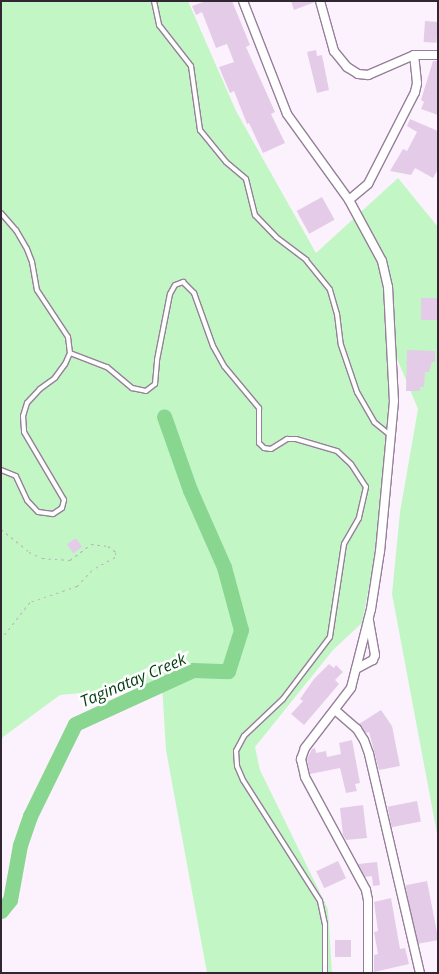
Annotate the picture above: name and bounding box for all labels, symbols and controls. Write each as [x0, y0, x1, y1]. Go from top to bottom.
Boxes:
water label: Taginatay Creek [77, 649, 189, 711]

